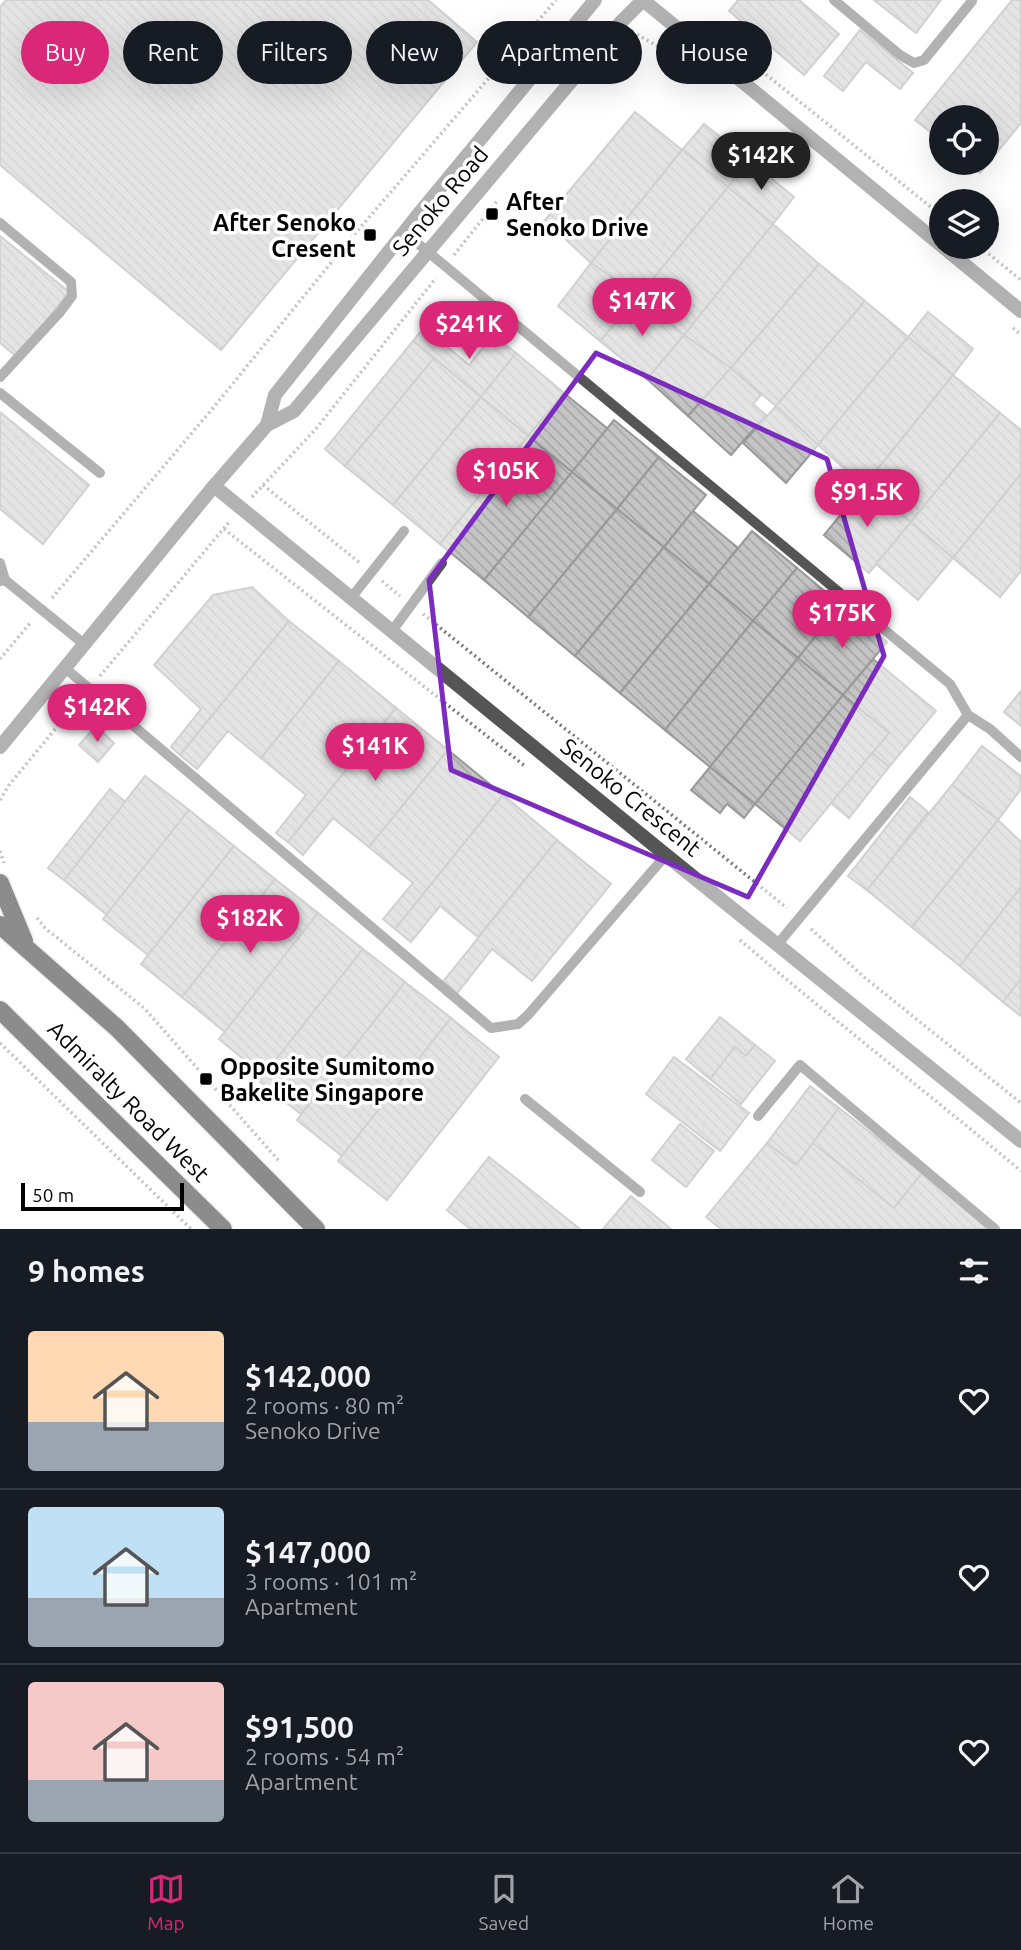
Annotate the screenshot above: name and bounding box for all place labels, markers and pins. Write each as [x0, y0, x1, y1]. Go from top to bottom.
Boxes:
pin: $142K [712, 132, 810, 192]
place label: After Senoko Drive [506, 189, 649, 240]
marker: After Senoko Drive [484, 206, 500, 222]
place label: After Senoko Cresent [213, 210, 356, 261]
marker: After Senoko Cresent [362, 227, 378, 243]
pin: $147K [593, 278, 691, 338]
pin: $241K [420, 302, 518, 361]
pin: $105K [457, 448, 555, 508]
pin: $91.5K [810, 470, 924, 529]
pin: $175K [793, 590, 891, 650]
pin: $142K [48, 684, 146, 744]
pin: $141K [326, 724, 424, 783]
pin: $182K [201, 895, 299, 955]
place label: Opposite Sumitomo Bakelite Singapore [220, 1054, 435, 1105]
marker: Opposite Sumitomo Bakelite Singapore [198, 1071, 214, 1087]

